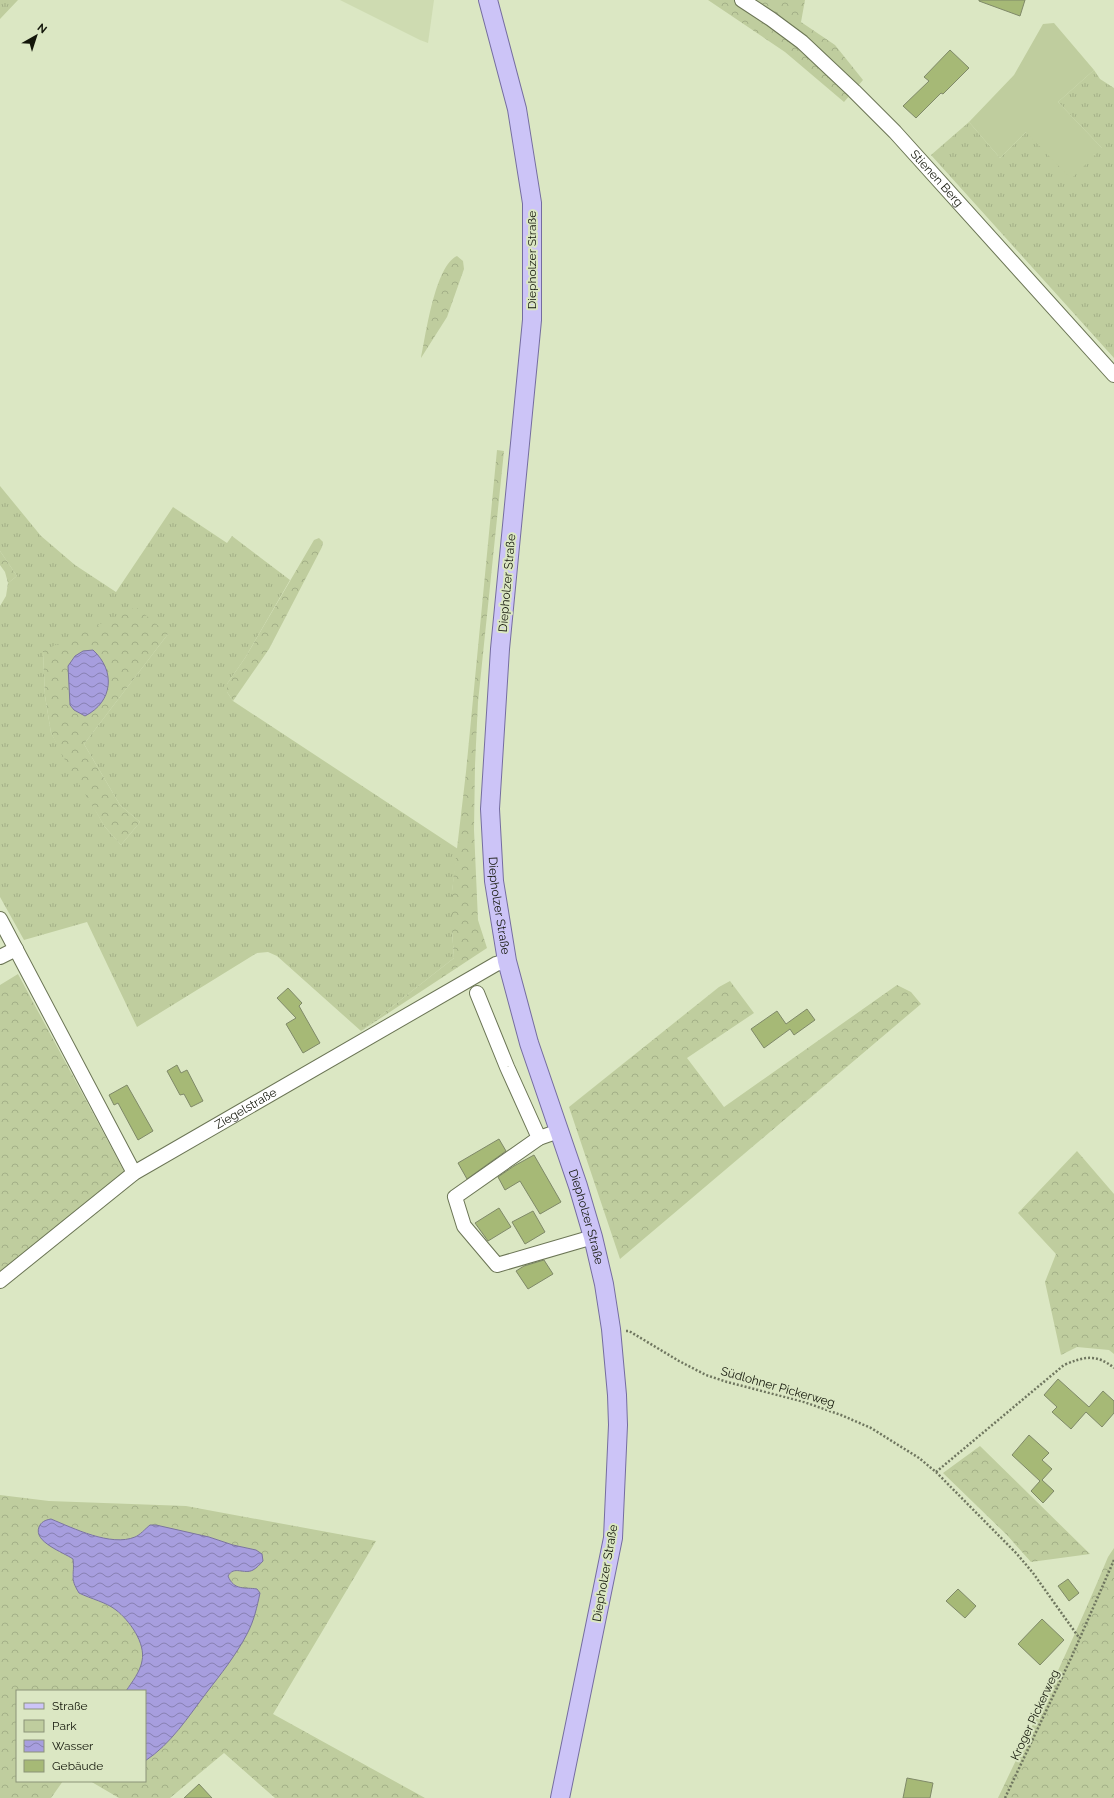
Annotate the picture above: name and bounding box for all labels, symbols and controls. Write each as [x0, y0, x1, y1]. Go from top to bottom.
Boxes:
north arrow [16, 16, 56, 56]
text: N [35, 21, 49, 36]
street label: Stienen Berg [908, 147, 966, 210]
street label: Diepholzer Straße [525, 211, 539, 309]
street label: Diepholzer Straße [496, 533, 518, 633]
street label: Diepholzer Straße [486, 856, 513, 955]
street label: Ziegelstraße [212, 1085, 279, 1132]
street label: Diepholzer Straße [566, 1167, 606, 1266]
street label: Südlohner Pickerweg [719, 1364, 837, 1410]
street label: Diepholzer Straße [590, 1523, 620, 1623]
street label: Kroger Pickerweg [1008, 1667, 1062, 1763]
legend [16, 1690, 146, 1782]
text: Straße [52, 1699, 88, 1713]
text: Park [52, 1719, 77, 1733]
text: Wasser [52, 1739, 94, 1753]
text: Gebäude [52, 1759, 103, 1773]

